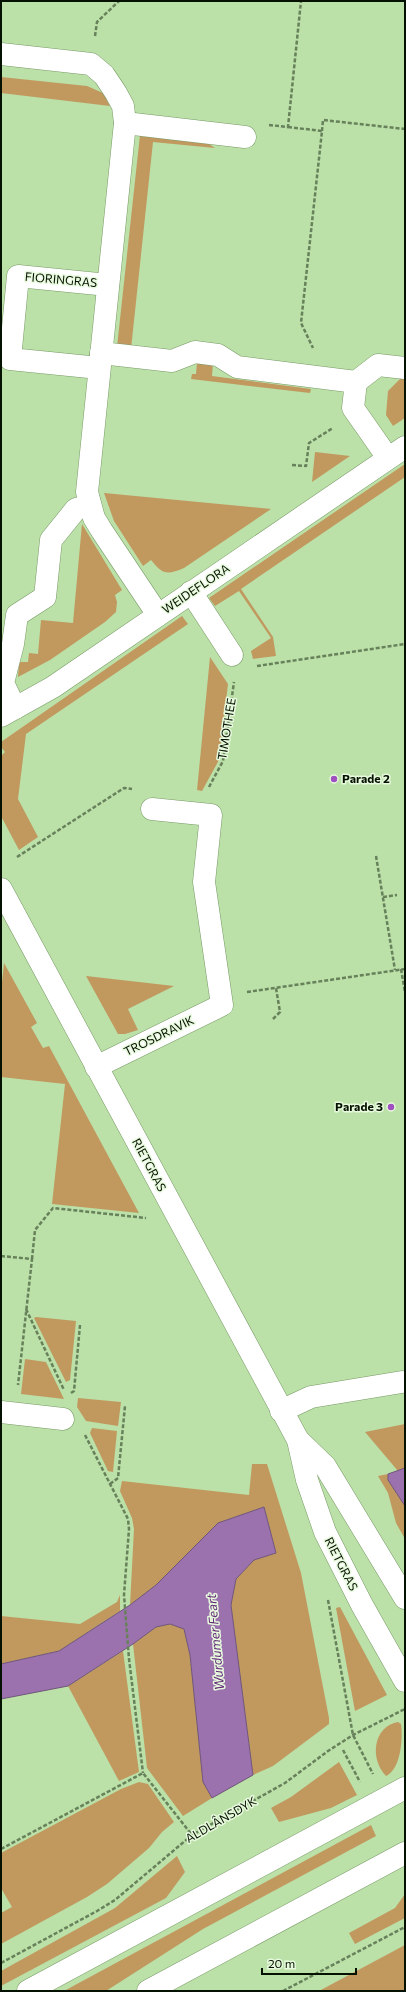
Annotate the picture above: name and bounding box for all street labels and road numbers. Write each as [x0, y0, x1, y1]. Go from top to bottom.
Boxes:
street label: FIORINGRAS [24, 269, 98, 289]
street label: WEIDEFLORA [159, 560, 232, 616]
street label: TIMOTHEE [214, 697, 238, 761]
street label: TROSDRAVIK [121, 1012, 196, 1058]
street label: RIETGRAS [130, 1136, 170, 1193]
street label: RIETGRAS [322, 1535, 361, 1593]
street label: ALDLÂNSDYK [183, 1793, 258, 1845]

